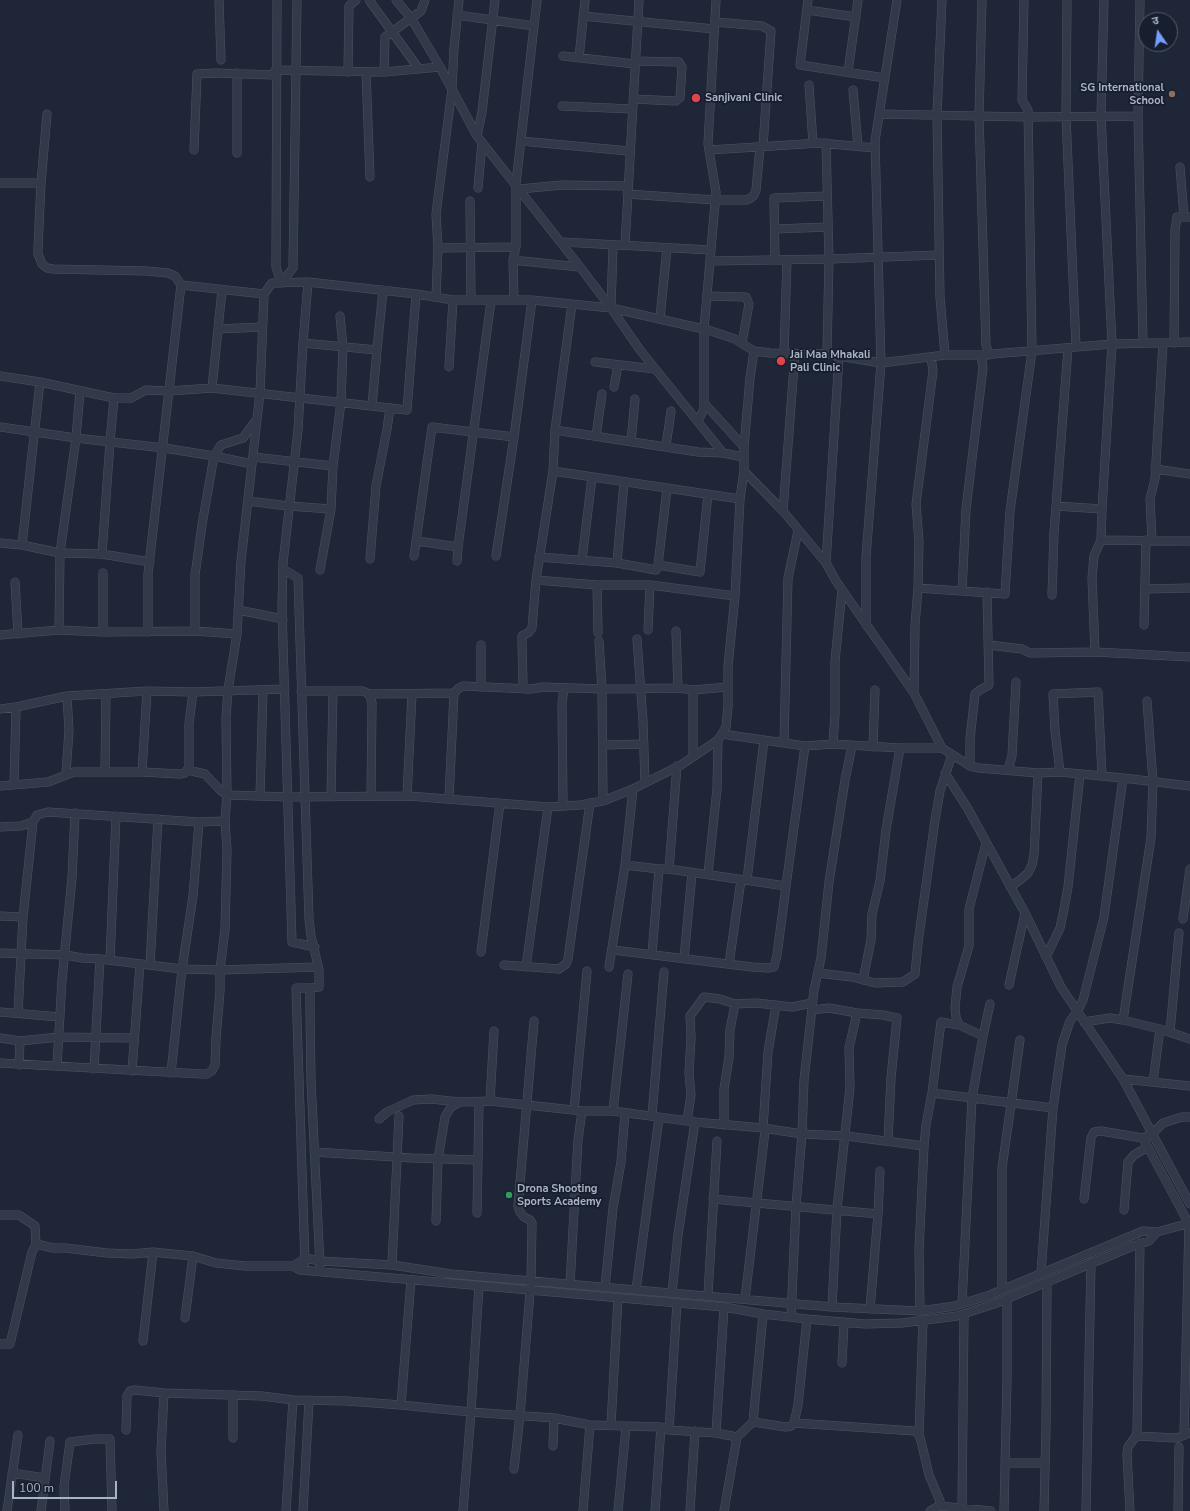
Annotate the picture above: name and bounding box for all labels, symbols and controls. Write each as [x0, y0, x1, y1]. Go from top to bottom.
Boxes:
north arrow [1138, 12, 1178, 52]
text: उ [1151, 13, 1160, 29]
place label: SG International School [1080, 81, 1164, 107]
marker: SG International School [1167, 89, 1177, 99]
place label: Sanjivani Clinic [705, 91, 782, 105]
marker: Sanjivani Clinic [690, 92, 702, 104]
place label: Jai Maa Mhakali Pali Clinic [790, 348, 870, 374]
marker: Jai Maa Mhakali Pali Clinic [775, 355, 787, 367]
place label: Drona Shooting Sports Academy [517, 1182, 601, 1208]
marker: Drona Shooting Sports Academy [504, 1190, 514, 1200]
scale bar [14, 1473, 119, 1499]
text: 100 m [19, 1480, 54, 1496]

